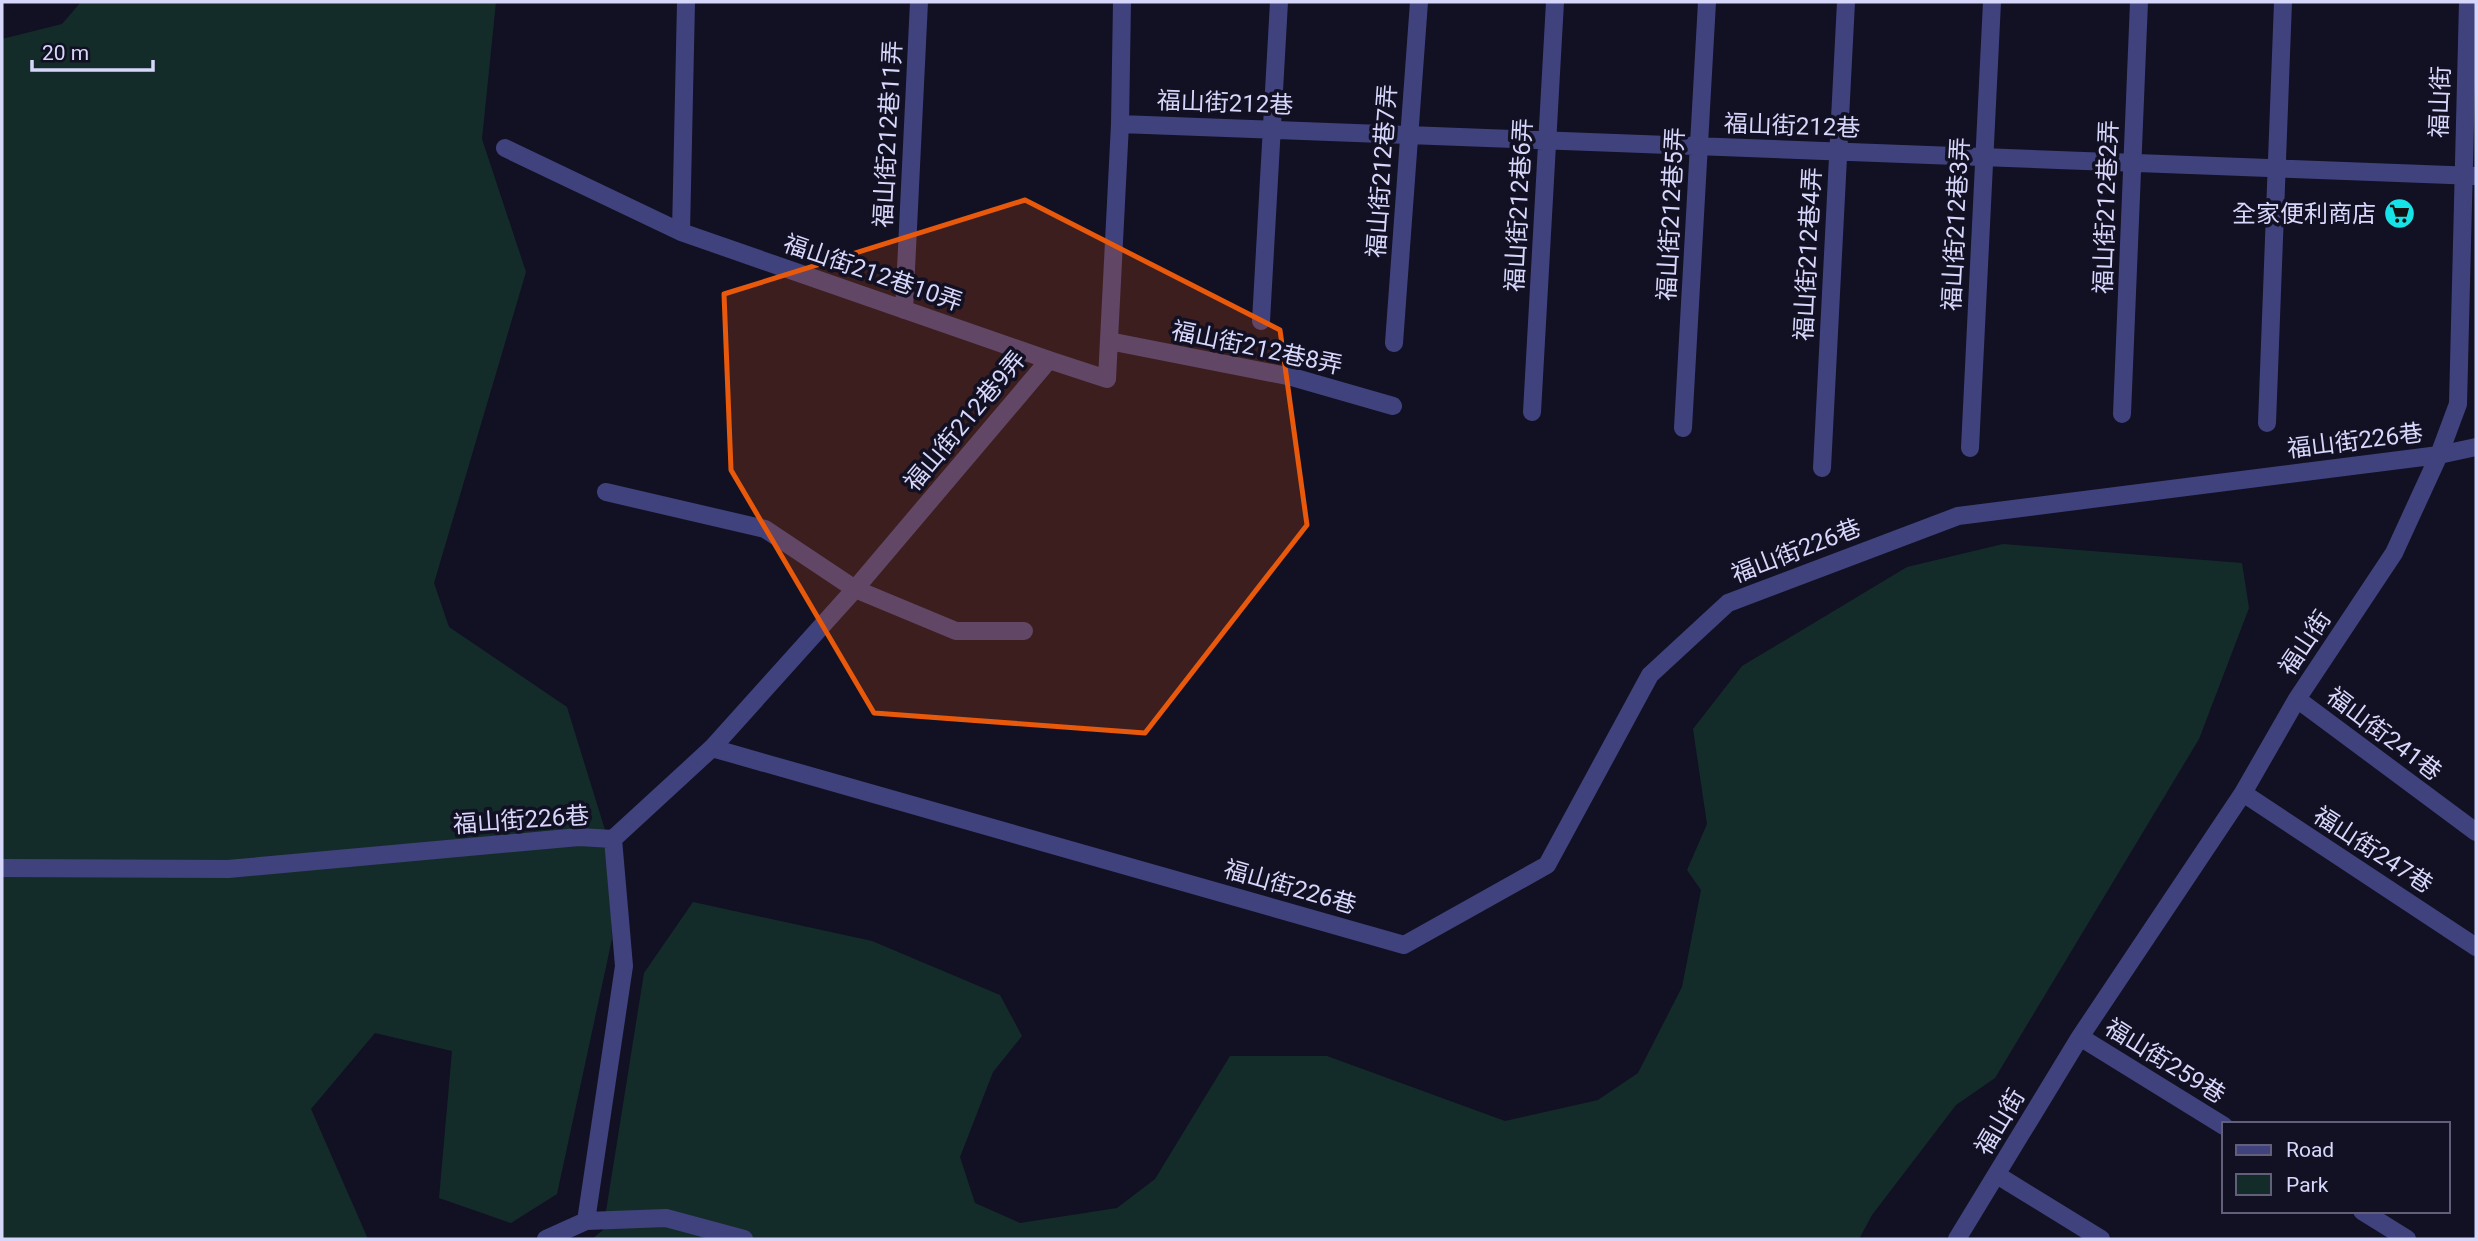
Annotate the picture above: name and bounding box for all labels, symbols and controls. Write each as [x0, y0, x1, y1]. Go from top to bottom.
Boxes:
scale bar [32, 28, 152, 72]
street label: 福山街212巷11弄 [869, 40, 907, 228]
text: 20 m [42, 41, 89, 65]
street label: 福山街 [2425, 66, 2455, 138]
street label: 福山街212巷7弄 [1362, 83, 1402, 259]
street label: 福山街212巷 [1156, 87, 1294, 119]
street label: 福山街212巷 [1723, 110, 1861, 142]
street label: 福山街212巷6弄 [1500, 117, 1538, 293]
street label: 福山街212巷2弄 [2089, 120, 2123, 294]
street label: 福山街212巷5弄 [1652, 126, 1690, 302]
street label: 福山街212巷3弄 [1937, 136, 1975, 312]
street label: 福山街212巷4弄 [1789, 166, 1827, 342]
supermarket icon: 全家便利商店 [2382, 197, 2416, 231]
place label: 全家便利商店 [2232, 200, 2376, 228]
street label: 福山街212巷10弄 [780, 229, 966, 317]
street label: 福山街212巷8弄 [1169, 316, 1345, 380]
street label: 福山街212巷9弄 [898, 345, 1032, 497]
street label: 福山街226巷 [2286, 419, 2424, 463]
street label: 福山街226巷 [1727, 513, 1865, 589]
street label: 福山街 [2273, 605, 2337, 681]
street label: 福山街241巷 [2321, 682, 2447, 786]
street label: 福山街226巷 [452, 801, 590, 839]
street label: 福山街247巷 [2308, 801, 2438, 899]
street label: 福山街226巷 [1221, 855, 1359, 919]
street label: 福山街259巷 [2100, 1013, 2230, 1109]
street label: 福山街 [1969, 1084, 2031, 1160]
legend [2222, 1122, 2450, 1213]
text: Road [2286, 1138, 2334, 1162]
text: Park [2286, 1173, 2329, 1197]

